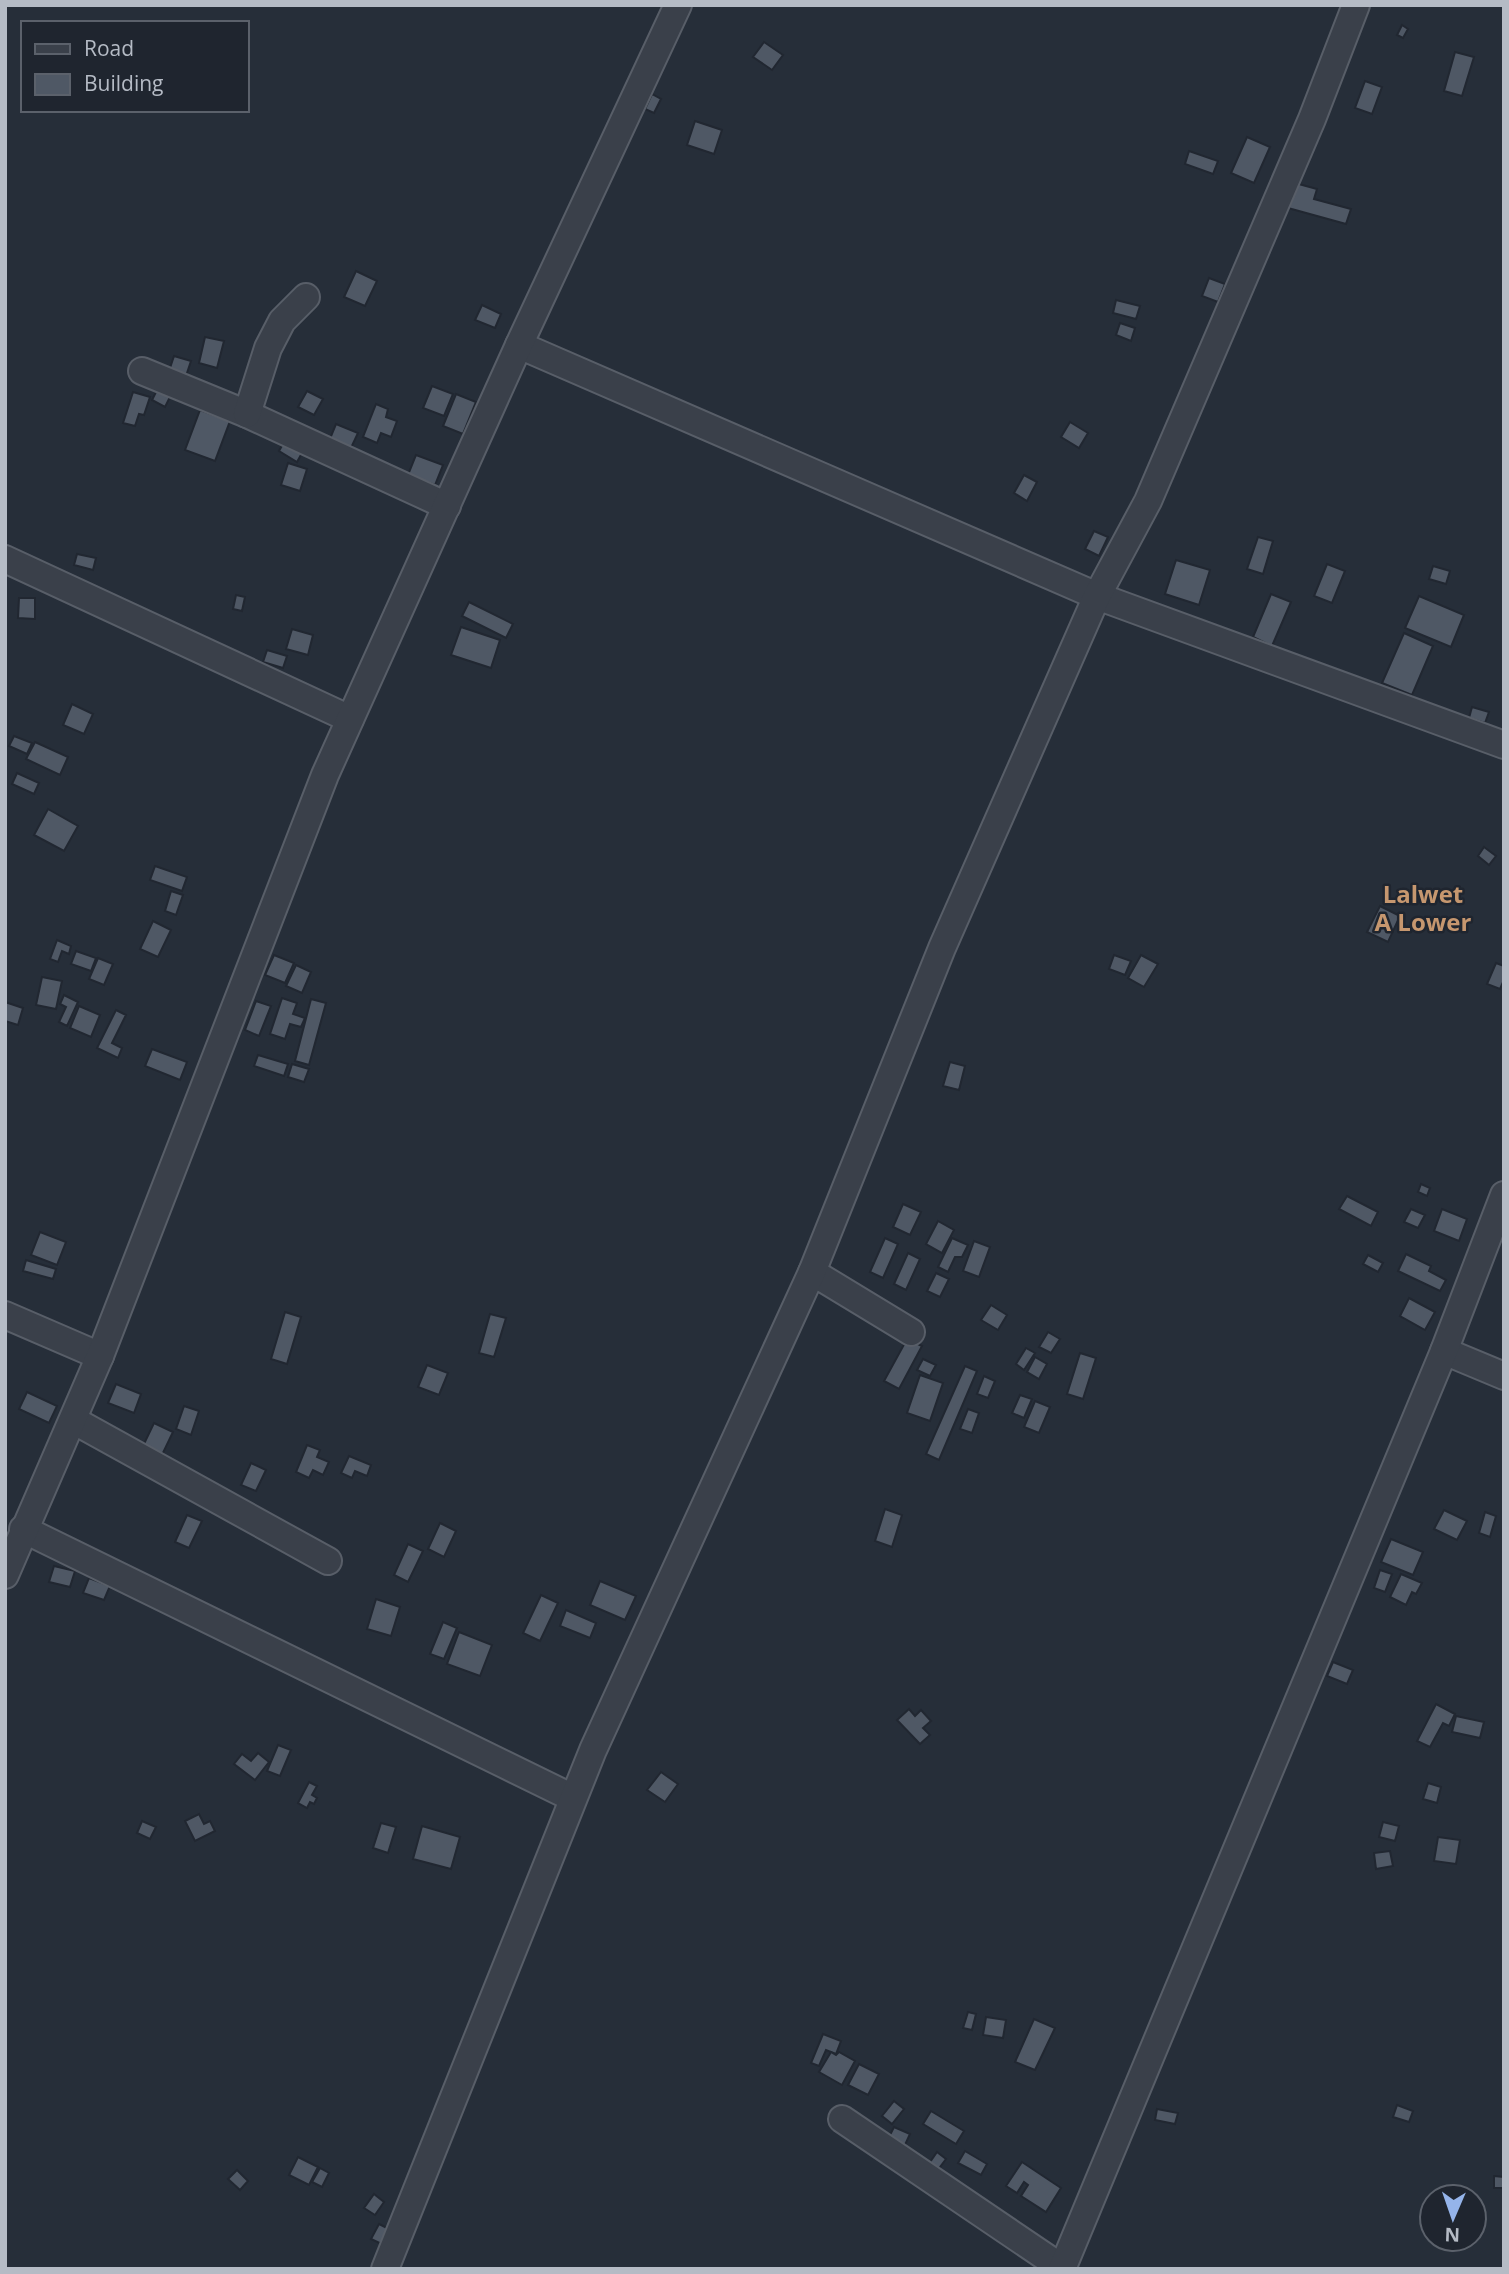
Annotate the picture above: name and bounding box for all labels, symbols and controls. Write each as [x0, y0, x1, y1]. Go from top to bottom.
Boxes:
legend [21, 21, 248, 112]
text: Road [84, 34, 134, 62]
text: Building [84, 69, 163, 97]
district label: Lalwet A Lower [1375, 877, 1472, 938]
north arrow [1418, 2183, 1488, 2253]
text: N [1444, 2222, 1461, 2248]

